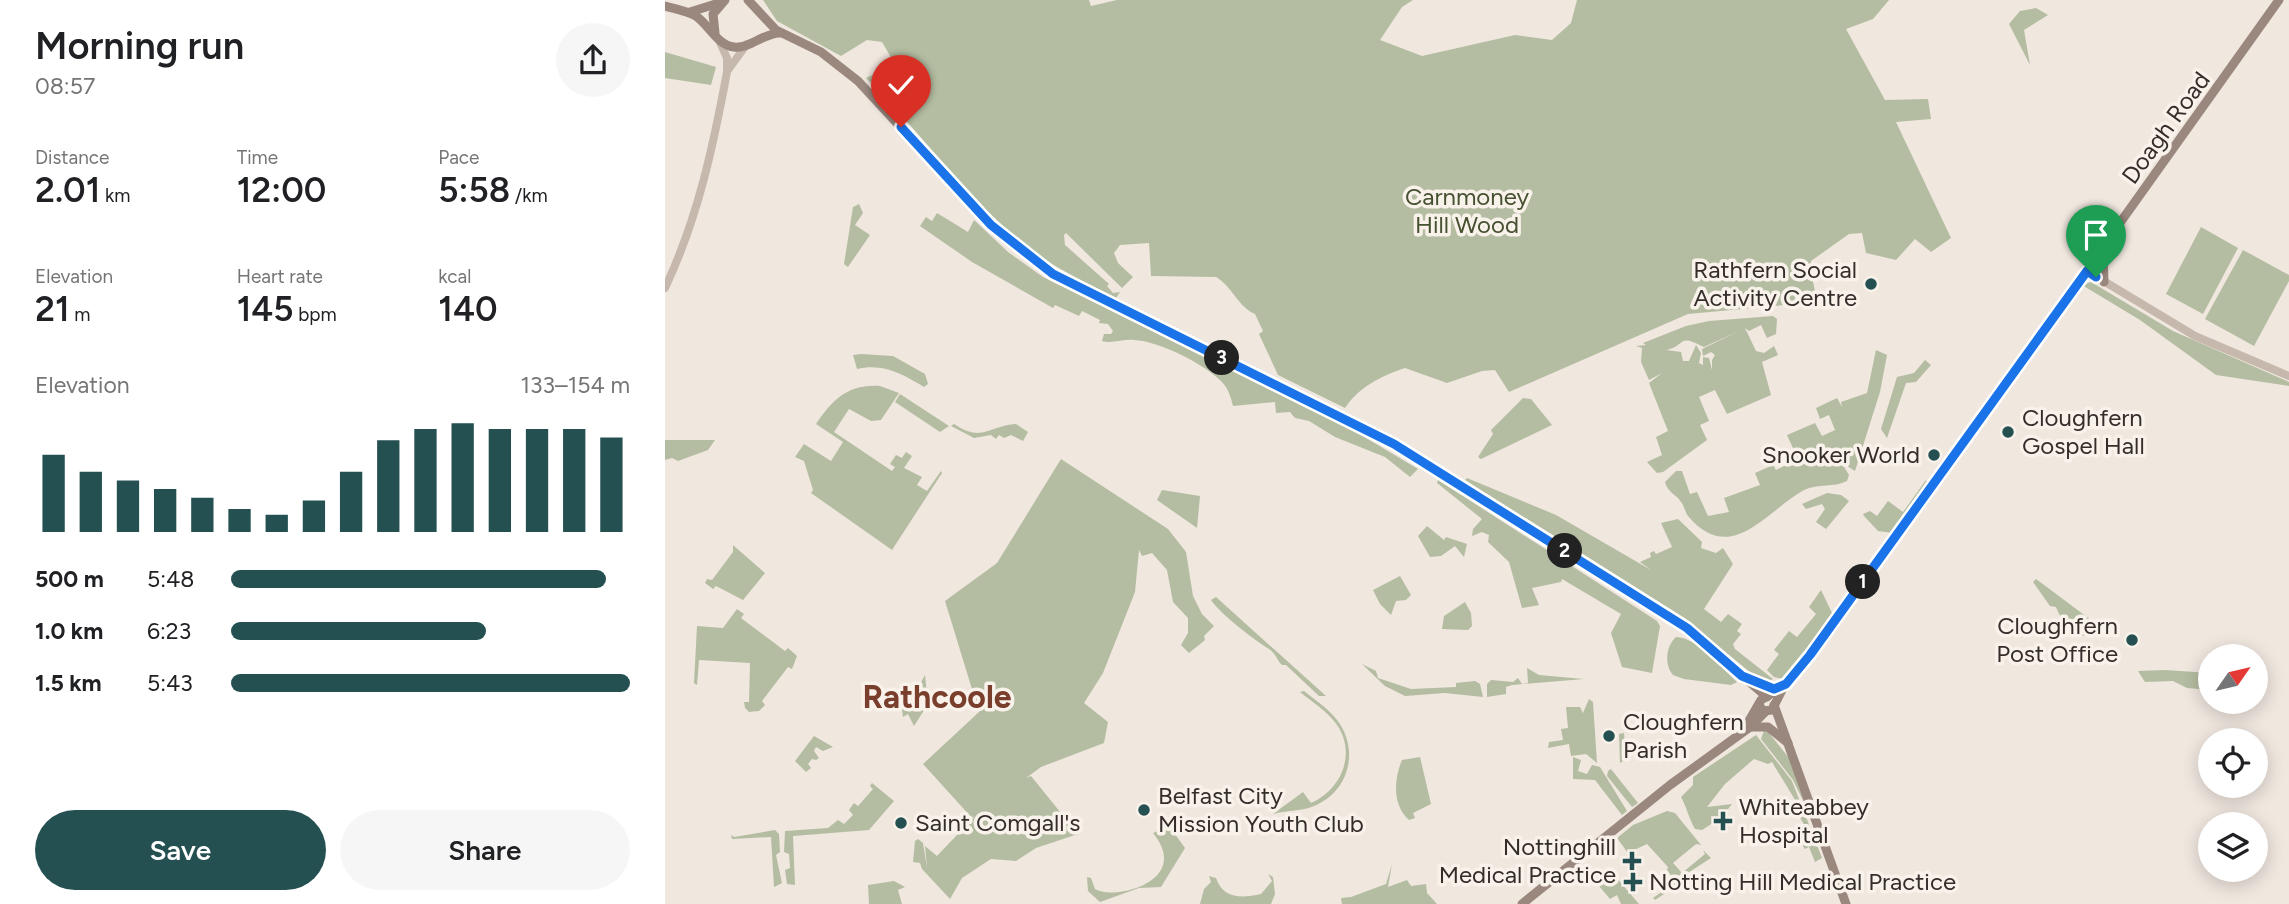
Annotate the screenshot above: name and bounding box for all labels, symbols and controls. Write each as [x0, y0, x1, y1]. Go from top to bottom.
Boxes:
text: Morning run [35, 23, 244, 69]
button: share [556, 23, 630, 97]
pin [871, 55, 931, 127]
icon: check [882, 66, 920, 104]
street label: Doagh Road [2115, 66, 2216, 189]
text: 08:57 [35, 72, 95, 100]
text: Distance [35, 146, 109, 169]
text: Time [237, 146, 278, 169]
text: Pace [438, 146, 479, 169]
text: 2.01 [35, 169, 100, 211]
text: 12:00 [237, 169, 326, 211]
text: 5:58 [438, 169, 510, 211]
park label: Carnmoney Hill Wood [1405, 182, 1529, 239]
text: km [100, 184, 130, 207]
text: /km [510, 184, 548, 207]
pin [2066, 205, 2126, 277]
icon: arrive [2077, 216, 2115, 254]
place label: Rathfern Social Activity Centre [1693, 255, 1857, 312]
text: Elevation [35, 265, 113, 288]
text: Heart rate [237, 265, 323, 288]
text: kcal [438, 265, 472, 288]
marker: Rathfern Social Activity Centre [1863, 276, 1879, 292]
text: 21 [35, 288, 70, 330]
text: 145 [237, 288, 294, 330]
text: 140 [438, 288, 498, 330]
text: m [70, 303, 91, 326]
text: bpm [294, 303, 337, 326]
pin: 3 [1205, 340, 1239, 376]
text: 3 [1216, 346, 1227, 369]
text: Elevation [35, 371, 130, 399]
text: 133–154 m [521, 371, 630, 399]
place label: Cloughfern Gospel Hall [2022, 403, 2145, 460]
marker: Cloughfern Gospel Hall [2000, 424, 2016, 440]
place label: Snooker World [1762, 440, 1920, 469]
marker: Snooker World [1926, 447, 1942, 463]
pin: 2 [1548, 534, 1583, 568]
text: 2 [1559, 539, 1570, 562]
pin: 1 [1845, 564, 1881, 600]
text: 500 m [35, 565, 104, 593]
text: 5:48 [147, 565, 194, 593]
text: 1 [1858, 570, 1867, 593]
place label: Cloughfern Post Office [1996, 611, 2118, 668]
text: 1.0 km [35, 617, 103, 645]
text: 6:23 [147, 617, 191, 645]
marker: Cloughfern Post Office [2124, 632, 2140, 648]
north arrow [2198, 644, 2268, 714]
map controls [2198, 644, 2268, 882]
text: 1.5 km [35, 669, 102, 697]
text: 5:43 [147, 669, 193, 697]
district label: Rathcoole [862, 678, 1012, 716]
place label: Cloughfern Parish [1623, 707, 1744, 764]
marker: Cloughfern Parish [1601, 728, 1617, 744]
button: locate [2198, 728, 2268, 798]
place label: Belfast City Mission Youth Club [1158, 781, 1364, 838]
place label: Whiteabbey Hospital [1739, 792, 1869, 849]
marker: Belfast City Mission Youth Club [1136, 802, 1152, 818]
place label: Saint Comgall's [915, 808, 1080, 837]
button: Save [35, 810, 326, 890]
button: Share [340, 810, 630, 890]
marker: Whiteabbey Hospital [1713, 811, 1733, 831]
button: layers [2198, 812, 2268, 882]
marker: Saint Comgall's [893, 815, 909, 831]
place label: Nottinghill Medical Practice [1439, 832, 1616, 889]
marker: Nottinghill Medical Practice [1622, 851, 1642, 871]
place label: Notting Hill Medical Practice [1649, 867, 1956, 896]
marker: Notting Hill Medical Practice [1623, 872, 1643, 892]

